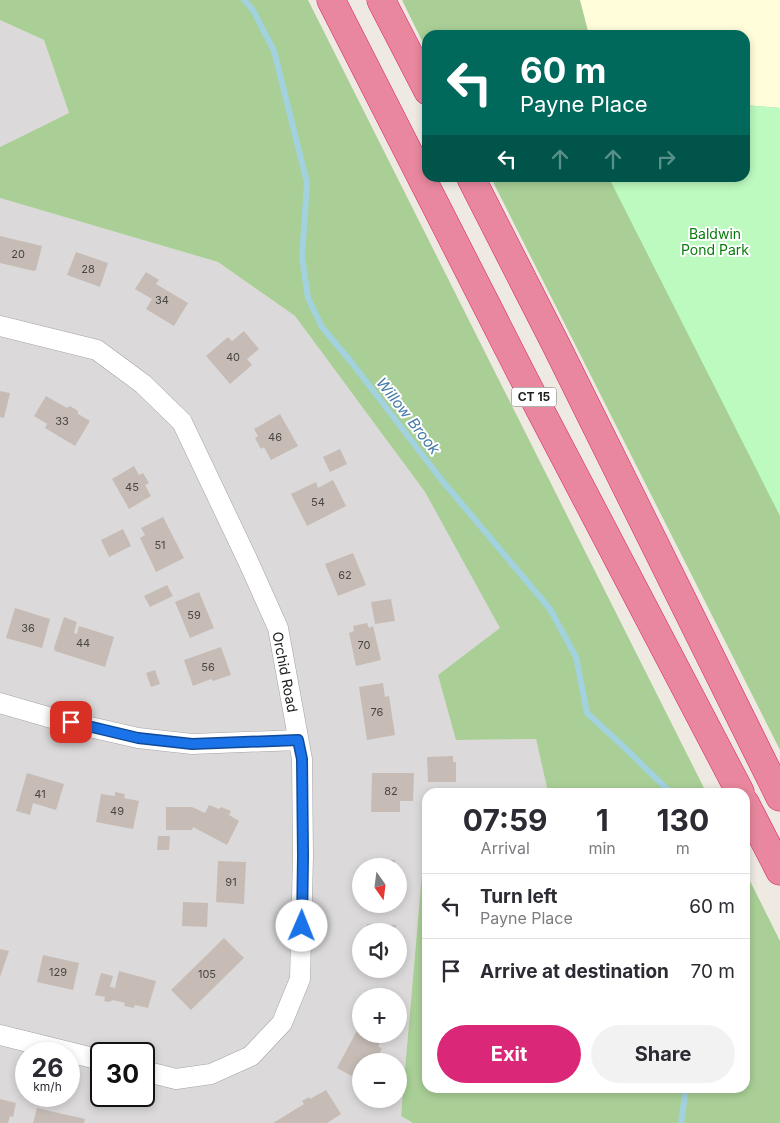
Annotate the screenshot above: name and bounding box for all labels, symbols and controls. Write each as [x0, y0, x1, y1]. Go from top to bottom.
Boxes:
text: 60 m [520, 49, 607, 91]
icon: left [437, 50, 502, 115]
text: Payne Place [520, 91, 648, 117]
icon: left [493, 145, 521, 173]
icon: ahead [546, 145, 574, 173]
icon: ahead [599, 145, 627, 173]
icon: right [652, 145, 680, 173]
park label: Baldwin Pond Park [681, 225, 749, 258]
house number: 20 [11, 247, 25, 261]
house number: 28 [81, 262, 95, 276]
house number: 34 [155, 293, 169, 307]
house number: 40 [226, 350, 240, 364]
water label: Willow Brook [372, 373, 445, 459]
road number: CT 15 [512, 388, 556, 407]
house number: 33 [55, 414, 69, 428]
house number: 46 [268, 430, 282, 444]
house number: 45 [125, 480, 139, 494]
house number: 54 [311, 495, 325, 509]
house number: 51 [154, 538, 166, 552]
house number: 62 [338, 568, 352, 582]
house number: 59 [187, 608, 201, 622]
house number: 36 [21, 621, 35, 635]
street label: Orchid Road [269, 630, 302, 714]
house number: 44 [76, 636, 90, 650]
house number: 70 [358, 638, 371, 652]
house number: 56 [201, 660, 215, 674]
pin [50, 701, 92, 743]
house number: 76 [371, 705, 384, 719]
icon: arrive [57, 708, 85, 736]
house number: 82 [384, 784, 398, 798]
house number: 41 [34, 787, 46, 801]
text: 07:59 [463, 802, 548, 838]
text: 1 [596, 802, 609, 838]
text: 130 [657, 802, 709, 838]
house number: 49 [110, 804, 124, 818]
text: Arrival [481, 838, 530, 858]
text: min [588, 838, 616, 858]
text: m [676, 838, 690, 858]
north arrow [352, 858, 408, 912]
map controls [352, 858, 407, 1108]
house number: 91 [225, 875, 237, 889]
text: Turn left [480, 885, 558, 908]
icon: left [437, 892, 465, 920]
text: 60 m [689, 895, 735, 918]
position arrow [275, 899, 327, 951]
text: Payne Place [480, 908, 573, 928]
button: sound [352, 923, 407, 978]
icon: arrive [437, 957, 465, 985]
text: Arrive at destination [480, 960, 669, 983]
text: 70 m [691, 960, 735, 983]
house number: 129 [49, 965, 67, 979]
house number: 105 [198, 967, 216, 981]
button: + [352, 988, 407, 1043]
button: Exit [437, 1025, 581, 1083]
button: Share [591, 1025, 735, 1083]
speed limit sign: 30 [90, 1042, 155, 1107]
text: 26 [32, 1053, 63, 1083]
button: − [352, 1053, 407, 1108]
text: km/h [33, 1079, 62, 1094]

